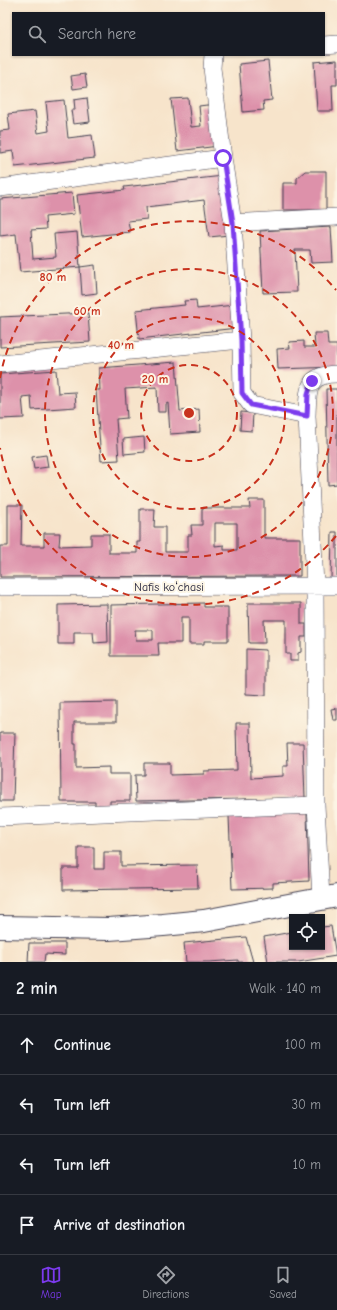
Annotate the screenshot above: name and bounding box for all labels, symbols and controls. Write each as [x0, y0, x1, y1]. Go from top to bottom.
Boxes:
search box [12, 12, 325, 56]
icon: search [26, 23, 48, 45]
text: Search here [58, 25, 136, 43]
route start [214, 149, 232, 167]
text: 80 m [40, 270, 66, 284]
text: 60 m [74, 304, 100, 318]
text: 40 m [108, 338, 134, 352]
text: 20 m [142, 372, 168, 386]
route end [303, 372, 321, 390]
centre of rings [182, 406, 196, 420]
street label: Nafis koʻchasi [134, 580, 204, 594]
map controls [289, 914, 325, 950]
button: locate [289, 914, 325, 950]
text: 2 min [16, 979, 57, 998]
text: Walk · 140 m [249, 981, 321, 996]
icon: ahead [16, 1034, 38, 1056]
text: Continue [54, 1036, 111, 1054]
text: 100 m [285, 1037, 321, 1052]
icon: left [16, 1094, 38, 1116]
text: Turn left [54, 1096, 110, 1114]
text: 30 m [291, 1097, 321, 1112]
icon: left [16, 1154, 38, 1176]
text: Turn left [54, 1156, 110, 1174]
text: 10 m [293, 1157, 321, 1172]
icon: arrive [16, 1214, 38, 1236]
text: Arrive at destination [54, 1216, 185, 1234]
tab: Map [40, 1264, 62, 1301]
tab: Directions [142, 1264, 189, 1301]
tab: Saved [269, 1264, 297, 1301]

